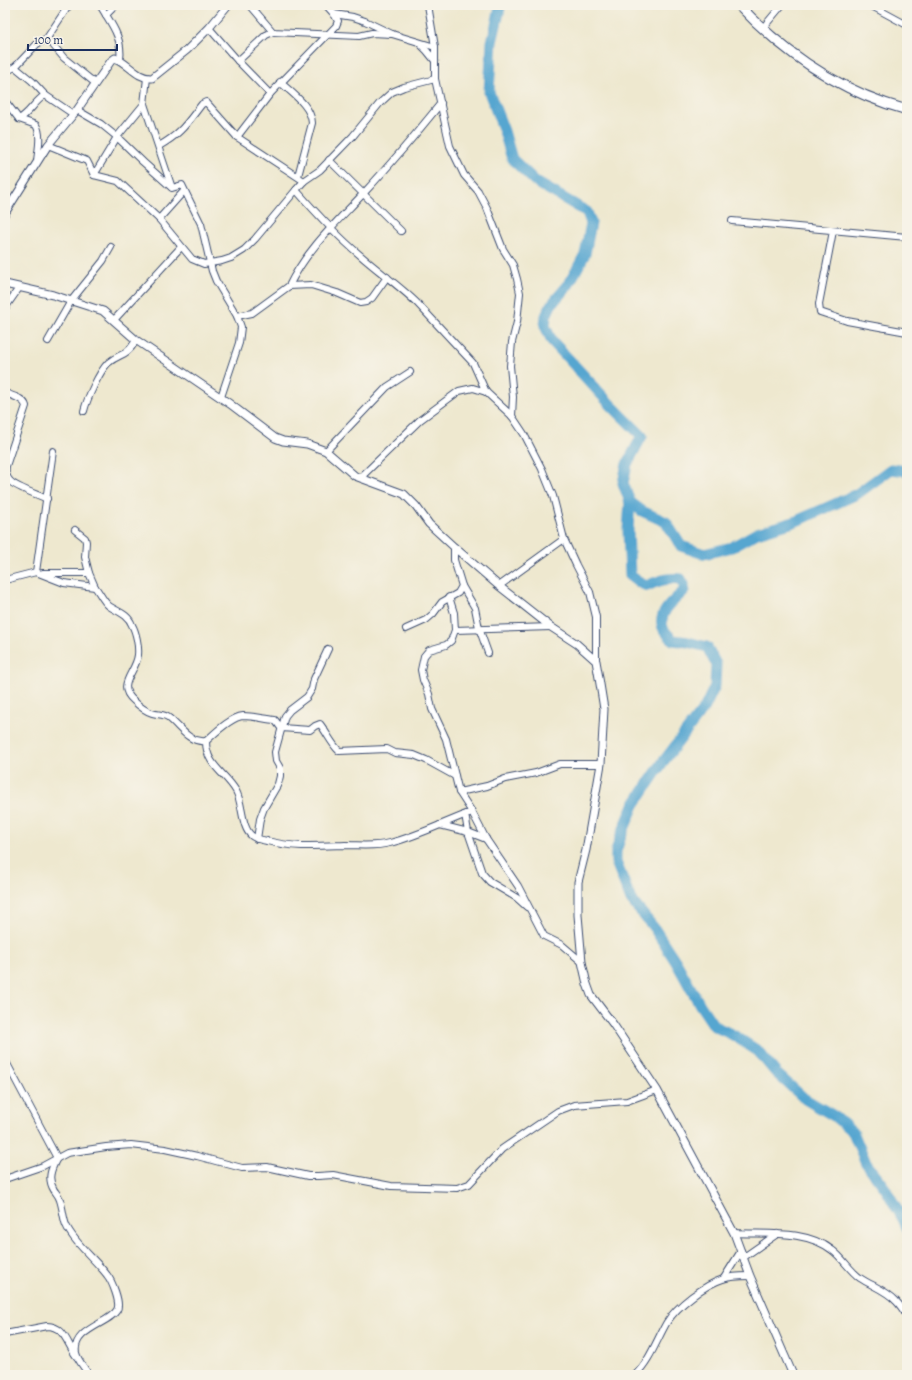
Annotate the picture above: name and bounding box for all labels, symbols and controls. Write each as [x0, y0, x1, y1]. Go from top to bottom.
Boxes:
scale bar [28, 26, 117, 52]
text: 100 m [34, 32, 63, 48]

